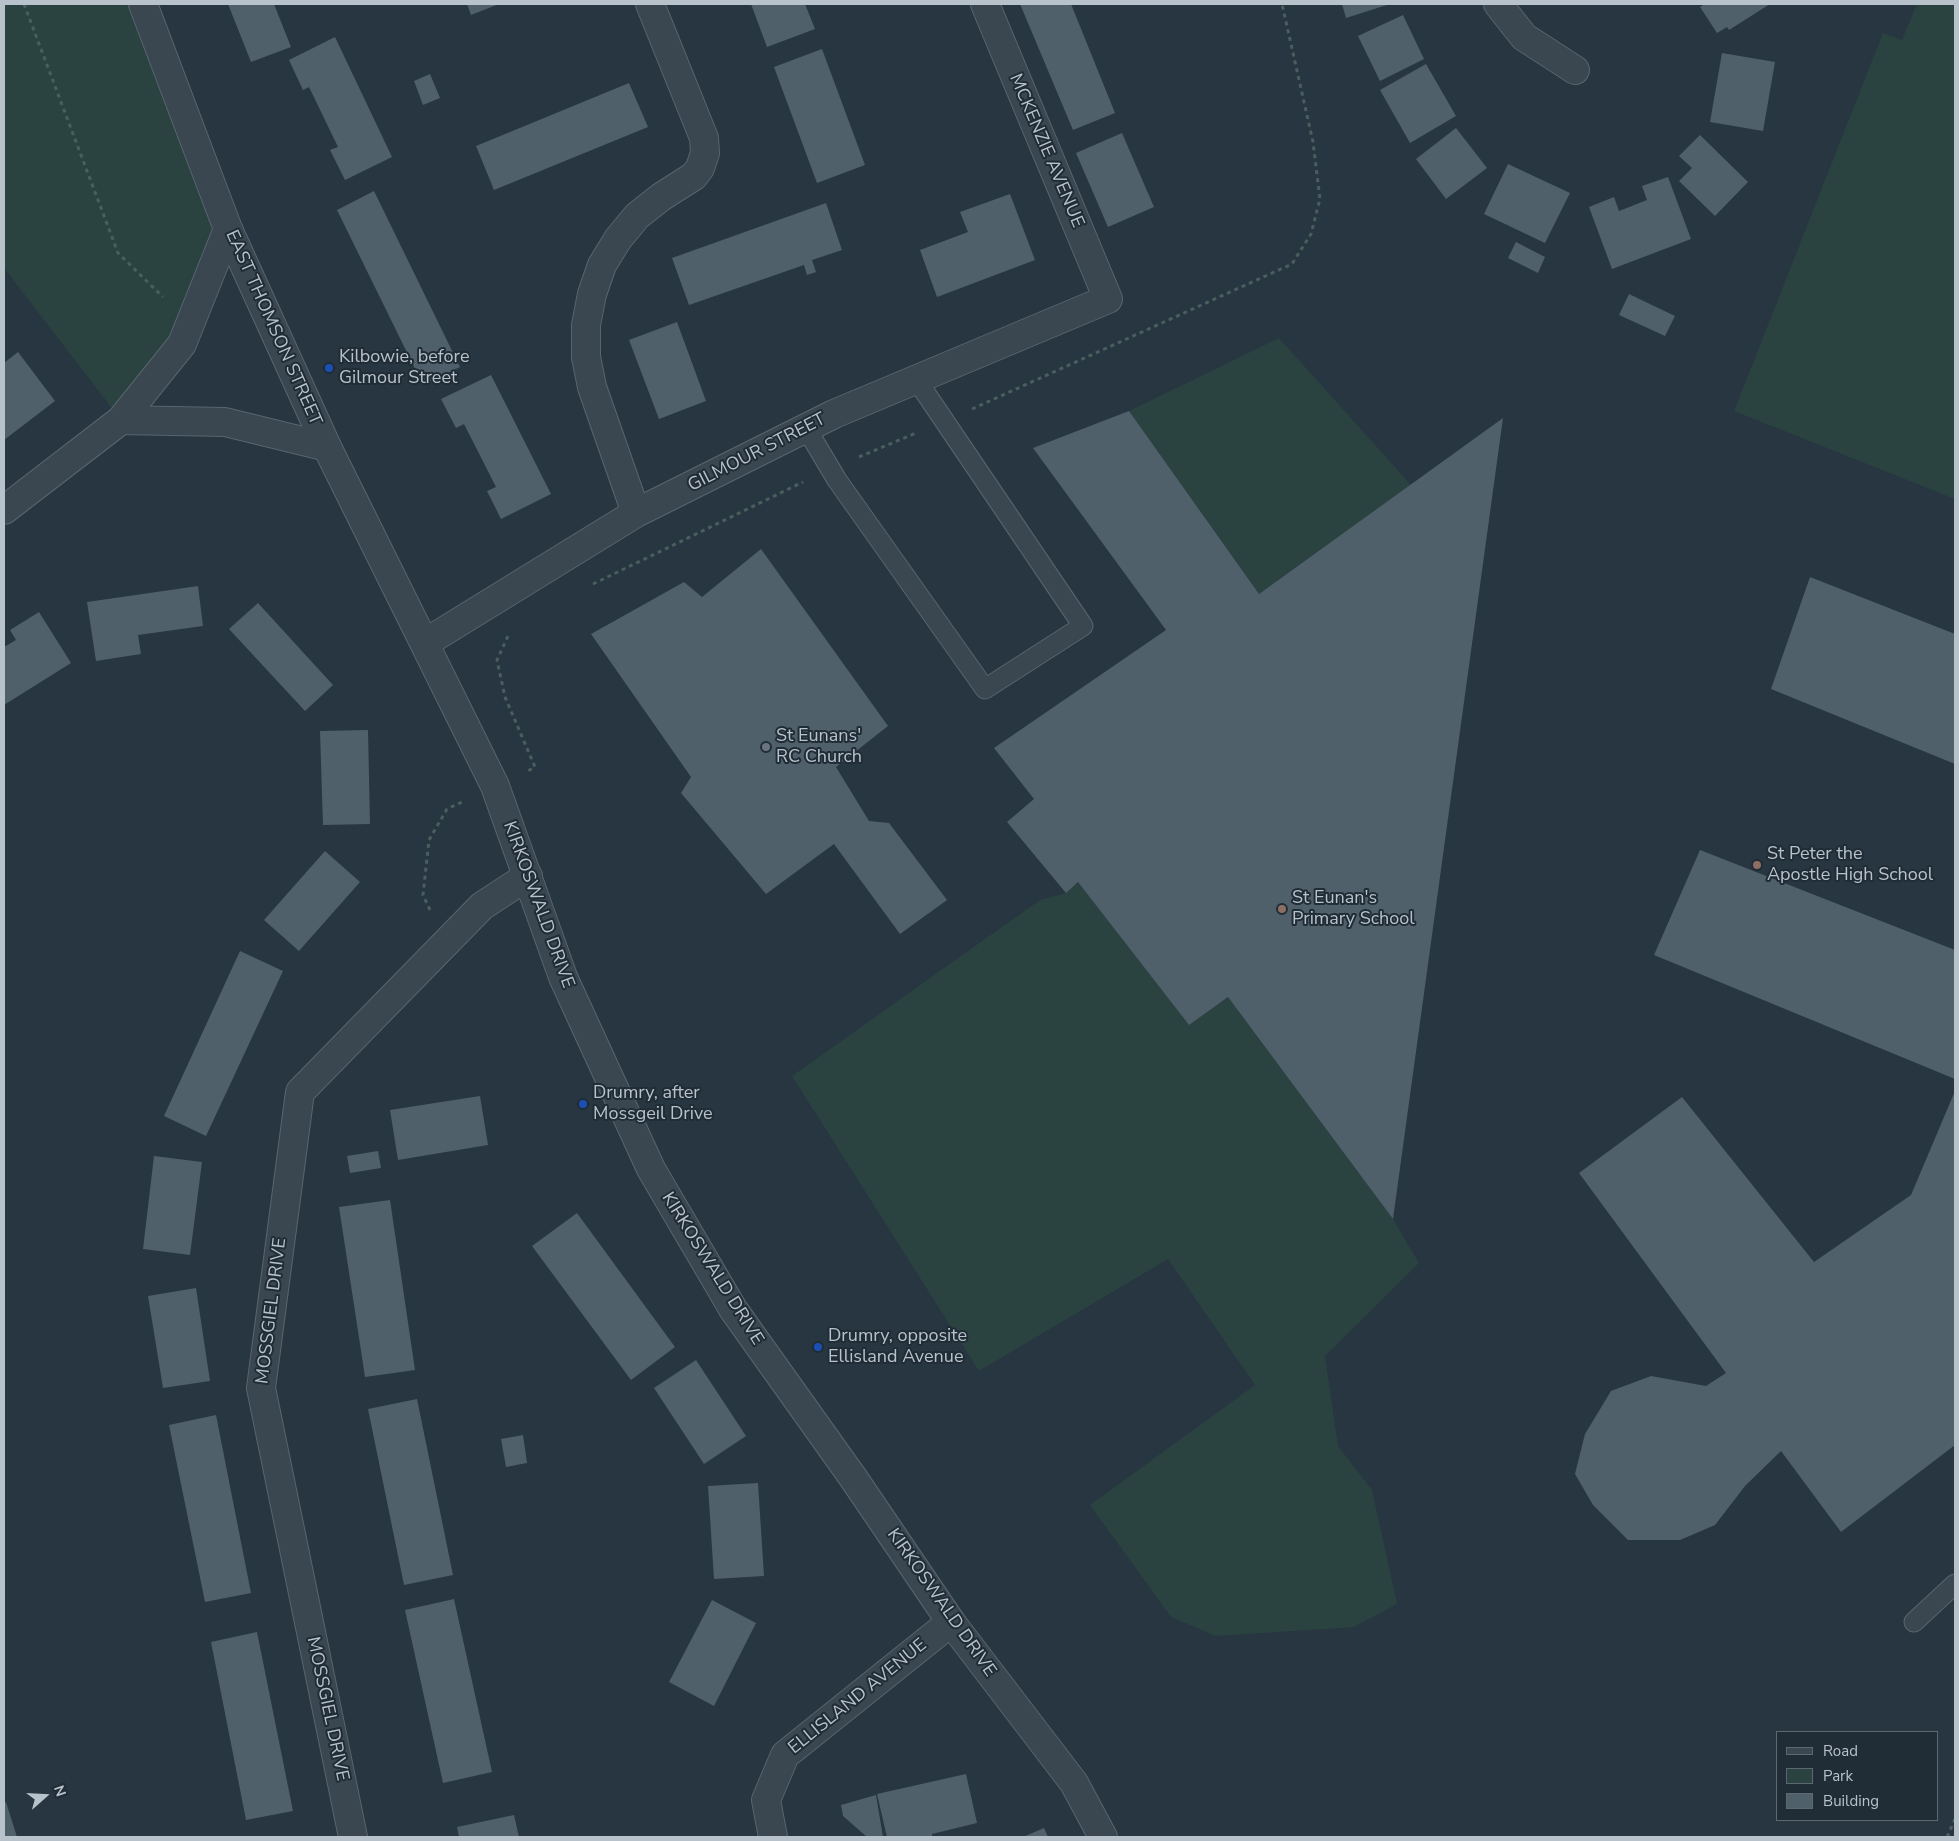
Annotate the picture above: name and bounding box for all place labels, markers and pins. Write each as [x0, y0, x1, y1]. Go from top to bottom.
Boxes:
place label: Kilbowie, before Gilmour Street [339, 347, 469, 389]
marker: Kilbowie, before Gilmour Street [323, 362, 335, 374]
place label: St Eunans' RC Church [776, 726, 862, 769]
marker: St Eunans' RC Church [760, 741, 772, 753]
place label: St Peter the Apostle High School [1767, 844, 1933, 886]
marker: St Peter the Apostle High School [1751, 859, 1763, 871]
place label: St Eunan's Primary School [1292, 888, 1415, 931]
marker: St Eunan's Primary School [1276, 903, 1288, 915]
place label: Drumry, after Mossgeil Drive [593, 1083, 713, 1126]
marker: Drumry, after Mossgeil Drive [577, 1098, 589, 1110]
place label: Drumry, opposite Ellisland Avenue [828, 1326, 967, 1368]
marker: Drumry, opposite Ellisland Avenue [812, 1341, 824, 1353]

